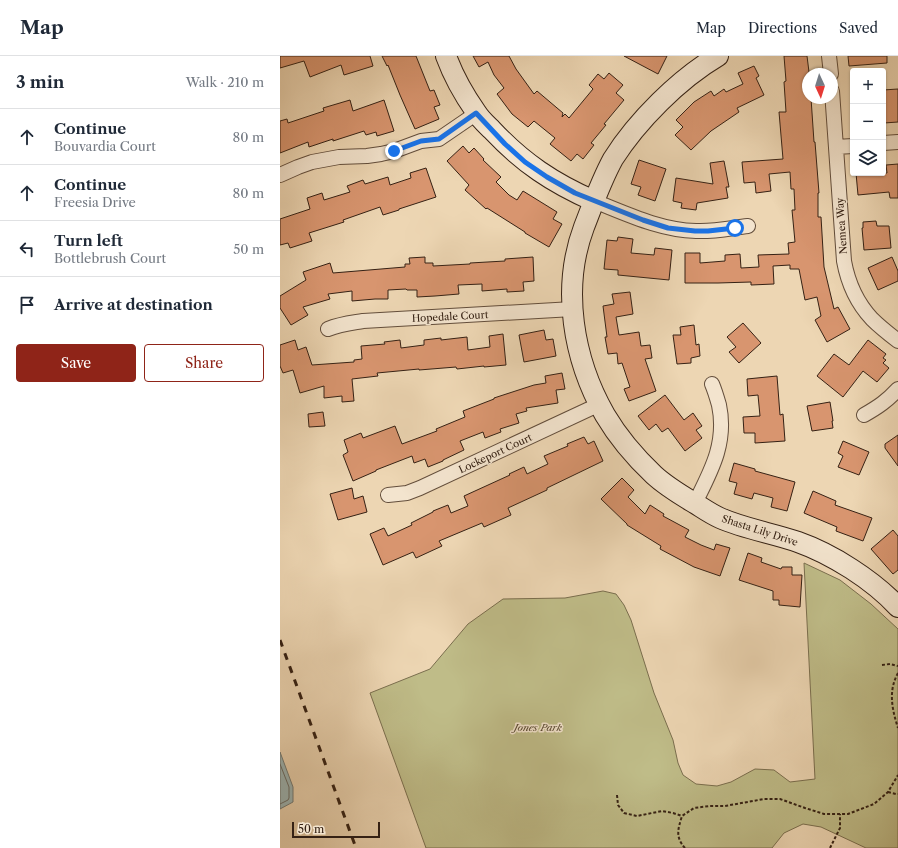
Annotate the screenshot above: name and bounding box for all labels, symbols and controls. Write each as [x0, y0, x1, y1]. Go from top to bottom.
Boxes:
text: Map [20, 16, 64, 39]
text: Map [696, 19, 726, 37]
text: Directions [748, 19, 817, 37]
text: Saved [839, 19, 878, 37]
north arrow [802, 68, 838, 104]
map controls [850, 68, 886, 176]
button: + [850, 68, 886, 104]
text: 3 min [16, 72, 65, 92]
text: Walk · 210 m [186, 74, 264, 90]
button: − [850, 104, 886, 140]
text: Continue [54, 119, 126, 138]
icon: ahead [16, 126, 38, 148]
text: 80 m [232, 129, 264, 145]
text: Bouvardia Court [54, 138, 156, 154]
button: layers [850, 140, 886, 176]
route end [385, 142, 403, 160]
text: Continue [54, 175, 126, 194]
icon: ahead [16, 182, 38, 204]
text: 80 m [232, 185, 264, 201]
text: Freesia Drive [54, 194, 136, 210]
street label: Nemea Way [833, 197, 850, 255]
route start [726, 219, 744, 237]
text: Turn left [54, 231, 123, 250]
icon: left [16, 238, 38, 260]
text: 50 m [233, 241, 264, 257]
text: Bottlebrush Court [54, 250, 166, 266]
icon: arrive [16, 294, 38, 316]
text: Arrive at destination [54, 295, 213, 314]
street label: Hopedale Court [411, 308, 489, 325]
button: Save [16, 344, 136, 382]
button: Share [144, 344, 264, 382]
street label: Lockeport Court [456, 431, 534, 476]
street label: Shasta Lily Drive [720, 512, 800, 549]
park label: Jones Park [511, 721, 563, 734]
scale bar [292, 820, 380, 839]
text: 50 m [298, 822, 324, 836]

